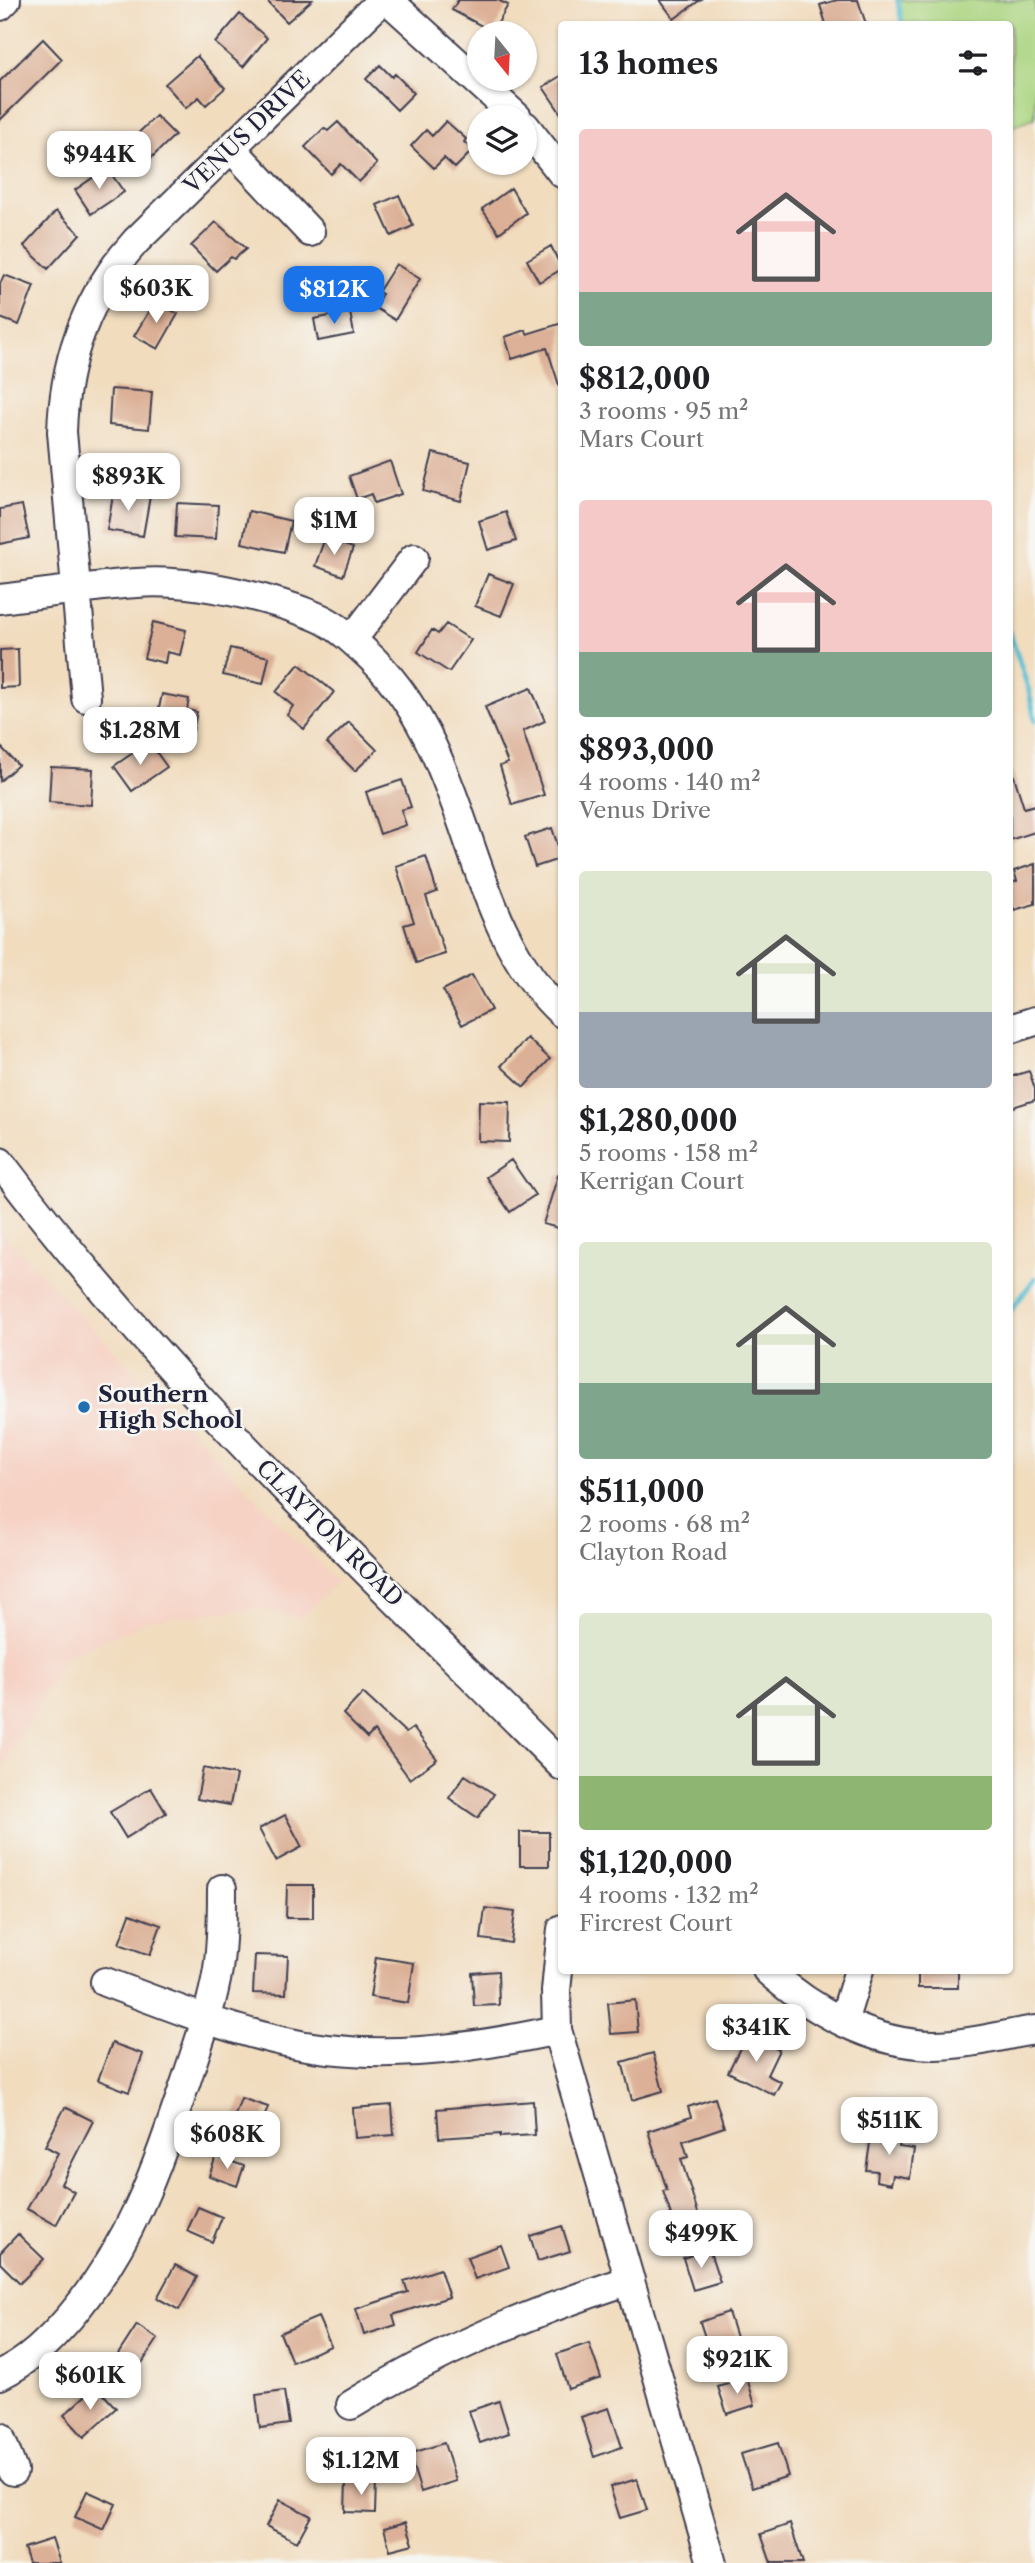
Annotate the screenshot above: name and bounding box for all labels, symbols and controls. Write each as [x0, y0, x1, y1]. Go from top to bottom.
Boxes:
north arrow [467, 21, 537, 91]
map controls [467, 21, 537, 175]
icon: filters [954, 44, 992, 82]
text: 13 homes [579, 45, 718, 82]
street label: VENUS DRIVE [177, 65, 316, 200]
button: layers [467, 105, 537, 175]
pin: $944K [50, 132, 148, 191]
text: $944K [63, 140, 135, 168]
icon: home [723, 174, 849, 300]
pin: $603K [107, 266, 205, 325]
pin: $812K [285, 266, 383, 326]
text: $603K [120, 274, 192, 302]
text: $812K [299, 275, 369, 303]
text: $812,000 [579, 360, 711, 397]
text: 3 rooms · 95 m² [579, 397, 748, 425]
text: Mars Court [579, 425, 704, 453]
pin: $893K [79, 454, 177, 513]
text: $893K [92, 462, 164, 490]
pin: $1M [300, 498, 368, 557]
text: $1M [310, 506, 358, 534]
icon: home [723, 545, 849, 671]
pin: $1.28M [83, 708, 197, 767]
text: $1.28M [99, 716, 181, 744]
text: $893,000 [579, 731, 714, 768]
text: 4 rooms · 140 m² [579, 768, 761, 796]
text: Venus Drive [579, 796, 711, 824]
icon: home [723, 916, 849, 1042]
text: $1,280,000 [579, 1102, 738, 1139]
text: 5 rooms · 158 m² [579, 1139, 758, 1167]
text: Kerrigan Court [579, 1167, 744, 1195]
icon: home [723, 1287, 849, 1413]
place label: Southern High School [98, 1380, 243, 1434]
marker: Southern High School [76, 1399, 92, 1415]
street label: CLAYTON ROAD [251, 1454, 409, 1612]
text: $511,000 [579, 1473, 705, 1510]
text: 2 rooms · 68 m² [579, 1510, 750, 1538]
text: Clayton Road [579, 1538, 728, 1566]
icon: home [723, 1658, 849, 1784]
text: $1,120,000 [579, 1844, 733, 1881]
text: 4 rooms · 132 m² [579, 1881, 759, 1909]
text: Fircrest Court [579, 1909, 733, 1937]
pin: $341K [707, 2004, 805, 2064]
text: $341K [722, 2013, 790, 2041]
pin: $511K [840, 2098, 938, 2157]
text: $511K [857, 2106, 921, 2134]
pin: $608K [178, 2112, 276, 2171]
text: $608K [190, 2120, 264, 2148]
pin: $499K [652, 2210, 750, 2270]
text: $499K [665, 2219, 737, 2247]
pin: $921K [688, 2336, 786, 2396]
text: $921K [703, 2345, 771, 2373]
pin: $601K [41, 2352, 139, 2412]
text: $601K [55, 2361, 125, 2389]
pin: $1.12M [304, 2438, 418, 2497]
text: $1.12M [322, 2446, 400, 2474]

